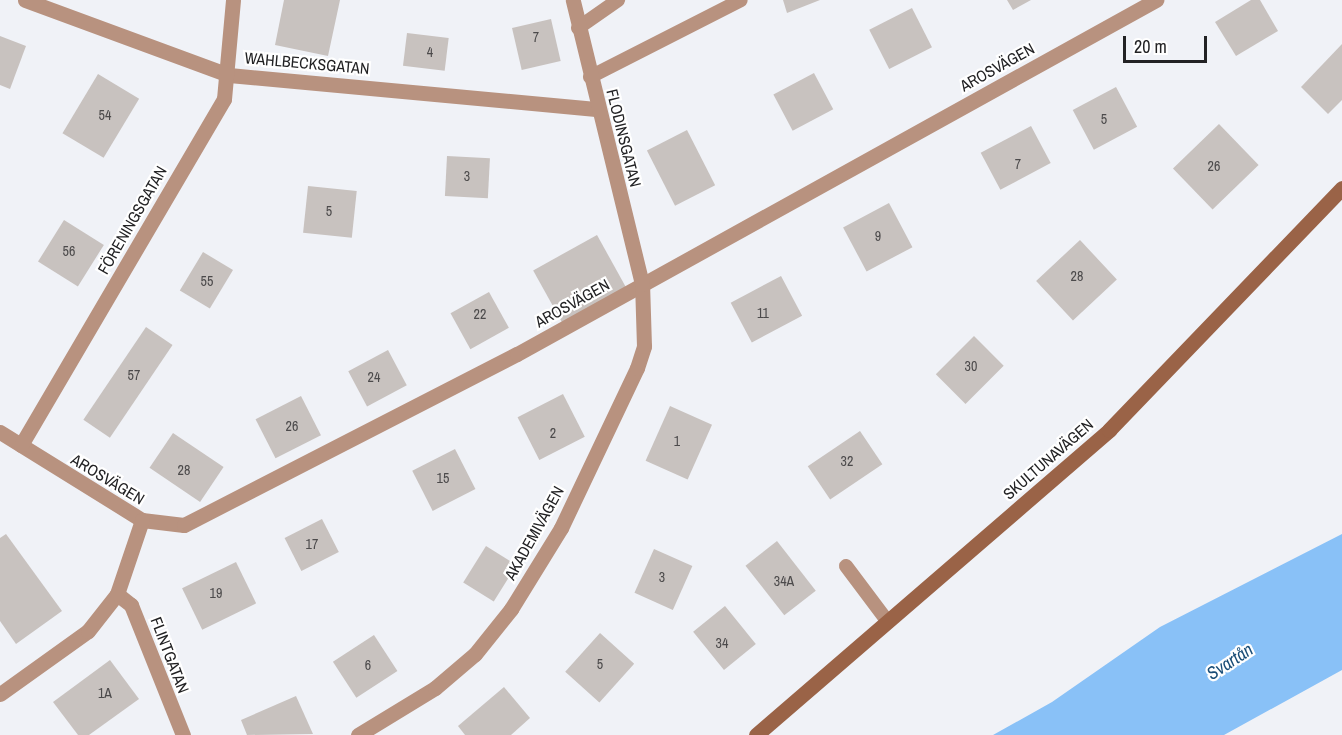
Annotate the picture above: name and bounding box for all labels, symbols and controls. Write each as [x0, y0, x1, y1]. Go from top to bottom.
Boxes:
scale bar [1126, 24, 1210, 62]
house number: 7 [533, 29, 539, 45]
text: 20 m [1134, 34, 1167, 59]
street label: AROSVÄGEN [956, 39, 1038, 95]
house number: 4 [427, 44, 433, 60]
street label: WAHLBECKSGATAN [244, 48, 370, 78]
street label: FLODINSGATAN [603, 87, 645, 189]
house number: 54 [99, 107, 111, 123]
house number: 5 [1101, 111, 1107, 127]
house number: 7 [1015, 156, 1021, 172]
house number: 26 [1208, 158, 1220, 174]
street label: FÖRENINGSGATAN [93, 163, 171, 277]
house number: 3 [464, 168, 470, 184]
house number: 5 [326, 203, 332, 219]
house number: 9 [875, 228, 881, 244]
house number: 56 [63, 243, 75, 259]
house number: 28 [1071, 268, 1083, 284]
house number: 55 [201, 273, 213, 289]
street label: AROSVÄGEN [531, 275, 613, 331]
house number: 11 [757, 305, 769, 321]
house number: 22 [474, 306, 486, 322]
house number: 30 [965, 358, 977, 374]
house number: 57 [128, 367, 140, 383]
house number: 24 [368, 369, 380, 385]
street label: SKULTUNAVÄGEN [999, 415, 1097, 503]
house number: 26 [286, 418, 298, 434]
house number: 2 [550, 425, 556, 441]
house number: 1 [674, 433, 680, 449]
street label: AROSVÄGEN [68, 450, 148, 508]
house number: 32 [841, 453, 853, 469]
house number: 28 [178, 462, 190, 478]
house number: 15 [437, 470, 449, 486]
street label: AKADEMIVÄGEN [500, 483, 568, 583]
house number: 17 [306, 536, 318, 552]
house number: 3 [659, 569, 665, 585]
house number: 34A [774, 573, 794, 589]
house number: 19 [210, 585, 222, 601]
street label: FLINTGATAN [147, 614, 193, 696]
house number: 34 [716, 635, 728, 651]
water label: Svartån [1203, 639, 1257, 685]
house number: 5 [597, 656, 603, 672]
house number: 6 [365, 657, 371, 673]
house number: 1A [98, 685, 112, 701]

